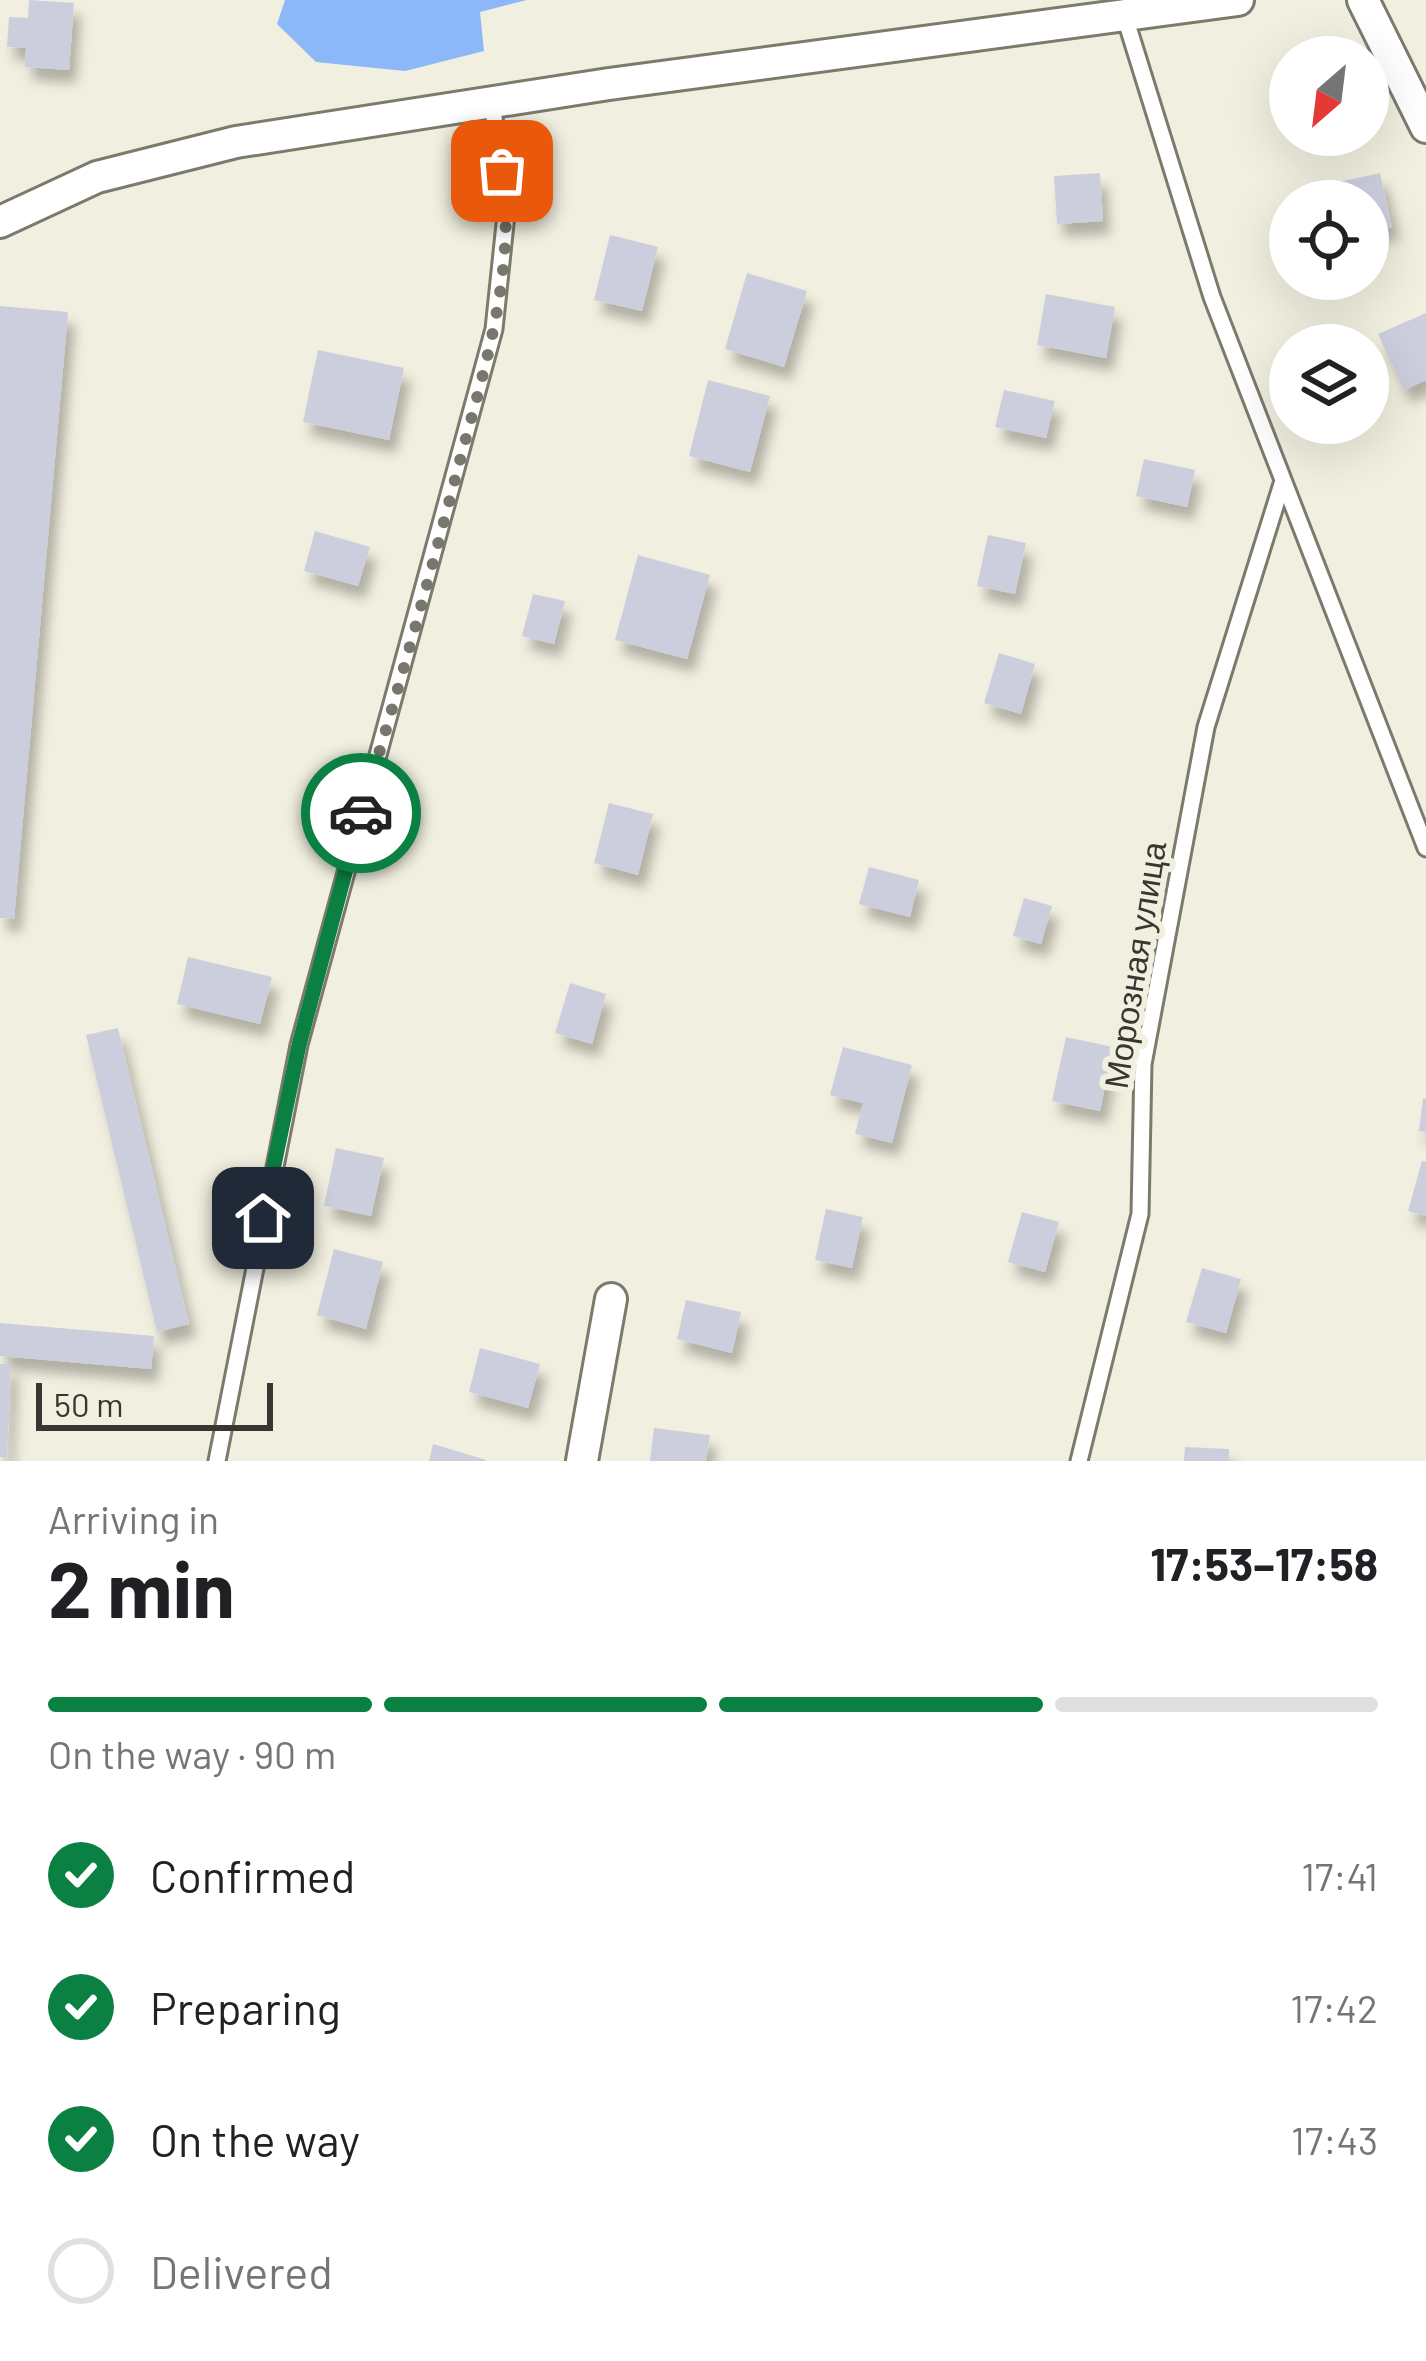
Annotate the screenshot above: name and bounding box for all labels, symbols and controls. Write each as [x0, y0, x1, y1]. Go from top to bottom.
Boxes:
north arrow [1269, 36, 1389, 156]
map controls [1269, 36, 1389, 444]
pin [451, 120, 553, 222]
icon: bag [469, 138, 535, 204]
button: locate [1269, 180, 1389, 300]
button: layers [1269, 324, 1389, 444]
courier [301, 753, 421, 873]
icon: car [328, 780, 394, 846]
street label: Морозная улица [1095, 838, 1173, 1091]
pin [212, 1167, 314, 1269]
icon: home [230, 1185, 296, 1251]
scale bar [36, 1377, 273, 1430]
text: 50 m [54, 1384, 124, 1424]
text: Arriving in [48, 1495, 219, 1542]
text: 17:53–17:58 [1150, 1536, 1378, 1590]
text: 2 min [48, 1540, 235, 1634]
text: On the way · 90 m [48, 1730, 336, 1777]
icon: check [48, 1842, 114, 1908]
text: Confirmed [150, 1848, 355, 1902]
text: 17:41 [1301, 1852, 1378, 1899]
icon: check [48, 1974, 114, 2040]
text: Preparing [150, 1980, 341, 2034]
text: 17:42 [1290, 1984, 1378, 2031]
icon: check [48, 2106, 114, 2172]
text: On the way [150, 2112, 360, 2166]
text: 17:43 [1291, 2116, 1378, 2163]
text: Delivered [150, 2244, 333, 2298]

